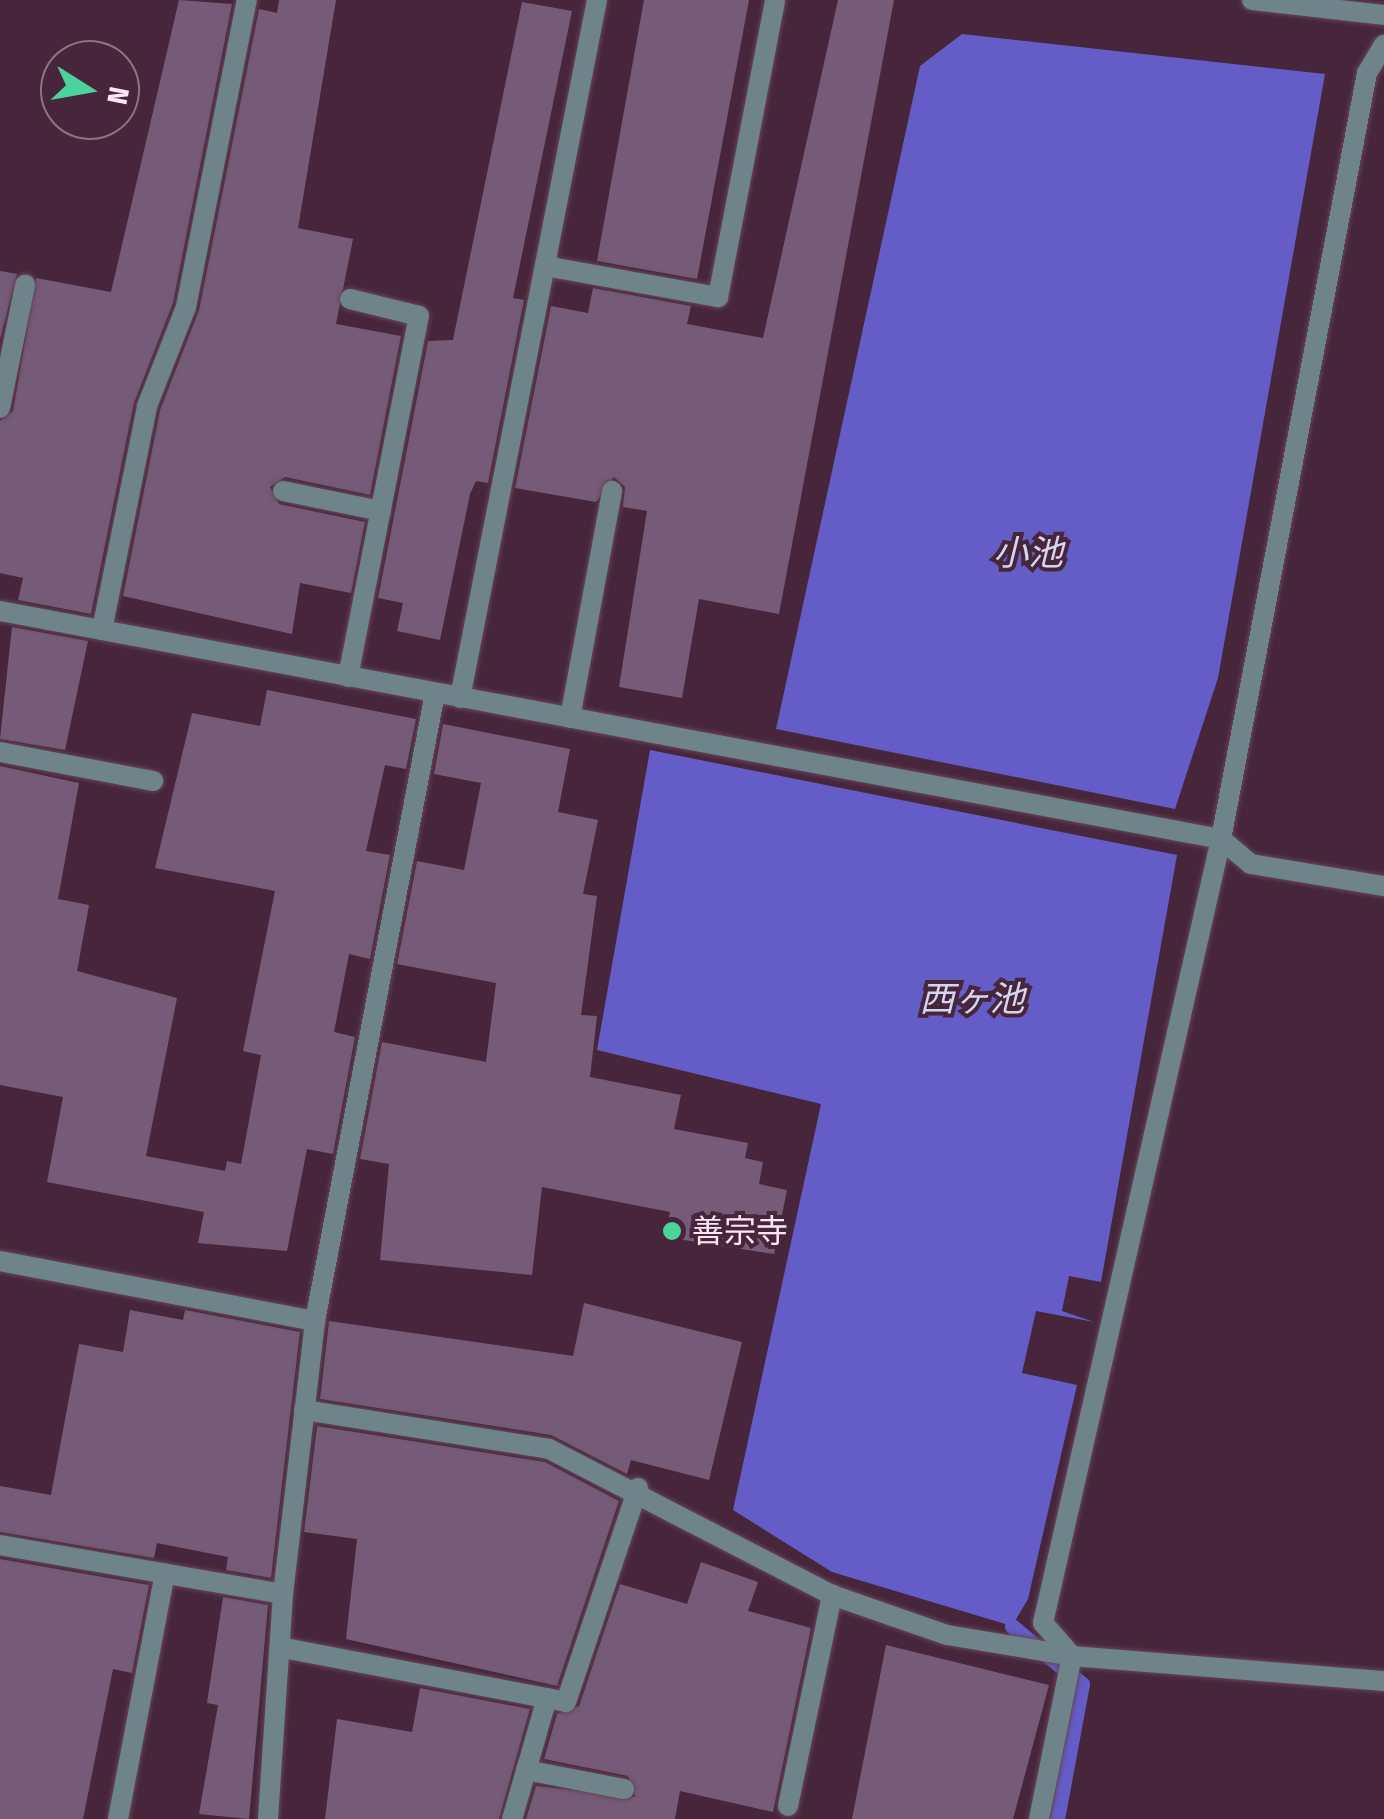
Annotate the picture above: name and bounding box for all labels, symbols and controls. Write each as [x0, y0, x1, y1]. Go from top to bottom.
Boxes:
north arrow [40, 40, 140, 140]
text: N [100, 84, 136, 107]
water label: 小池 [993, 532, 1063, 574]
water label: 西ヶ池 [920, 978, 1024, 1020]
place label: 善宗寺 [692, 1212, 788, 1250]
marker: 善宗寺 [661, 1220, 683, 1242]

